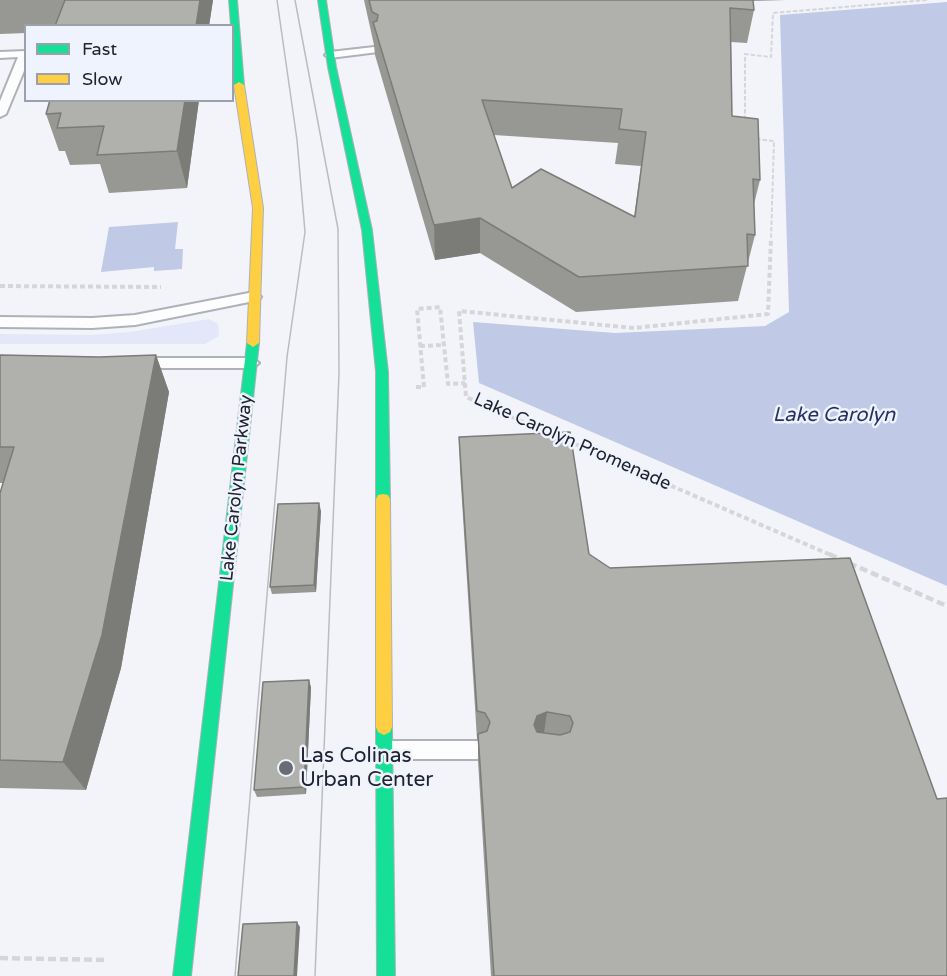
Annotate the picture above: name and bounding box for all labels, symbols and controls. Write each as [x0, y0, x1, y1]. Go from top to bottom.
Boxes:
legend [24, 24, 234, 102]
text: Fast [82, 38, 117, 60]
text: Slow [82, 68, 123, 90]
street label: Lake Carolyn Promenade [470, 389, 674, 495]
street label: Lake Carolyn Parkway [216, 394, 258, 582]
water label: Lake Carolyn [773, 404, 895, 428]
place label: Las Colinas Urban Center [300, 743, 433, 793]
marker: Las Colinas Urban Center [277, 759, 295, 777]

